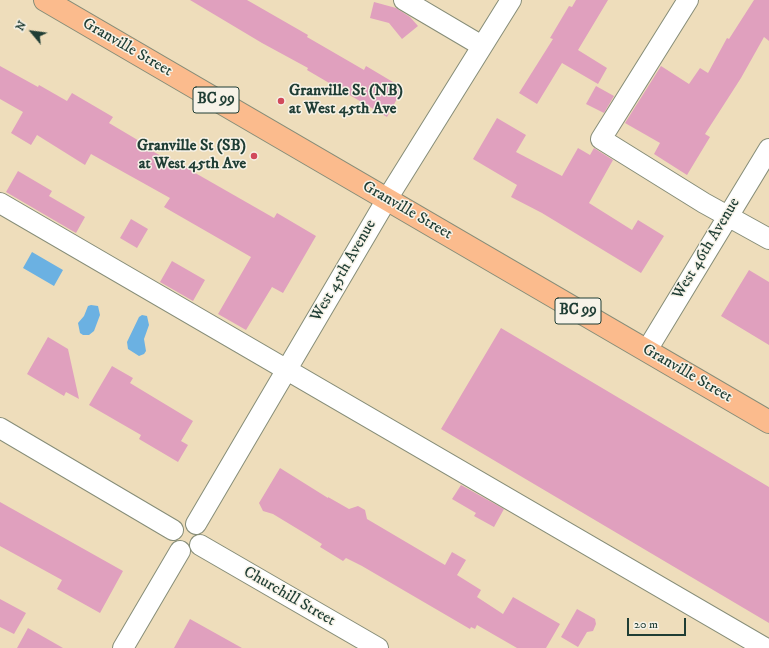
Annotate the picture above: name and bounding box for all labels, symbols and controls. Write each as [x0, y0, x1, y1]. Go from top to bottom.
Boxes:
north arrow [12, 12, 52, 52]
street label: Granville Street [79, 14, 175, 82]
text: N [13, 19, 30, 34]
place label: Granville St (NB) at West 45th Ave [289, 82, 403, 120]
road number: BC 99 [193, 87, 239, 113]
marker: Granville St (NB) at West 45th Ave [276, 96, 286, 106]
place label: Granville St (SB) at West 45th Ave [137, 137, 246, 175]
marker: Granville St (SB) at West 45th Ave [249, 151, 259, 161]
street label: Granville Street [359, 177, 455, 245]
street label: West 46th Avenue [669, 195, 745, 303]
street label: West 45th Avenue [307, 217, 381, 325]
road number: BC 99 [555, 298, 601, 324]
street label: Granville Street [639, 340, 735, 408]
street label: Churchill Street [240, 563, 338, 631]
scale bar [629, 610, 688, 636]
text: 20 m [634, 617, 658, 632]

